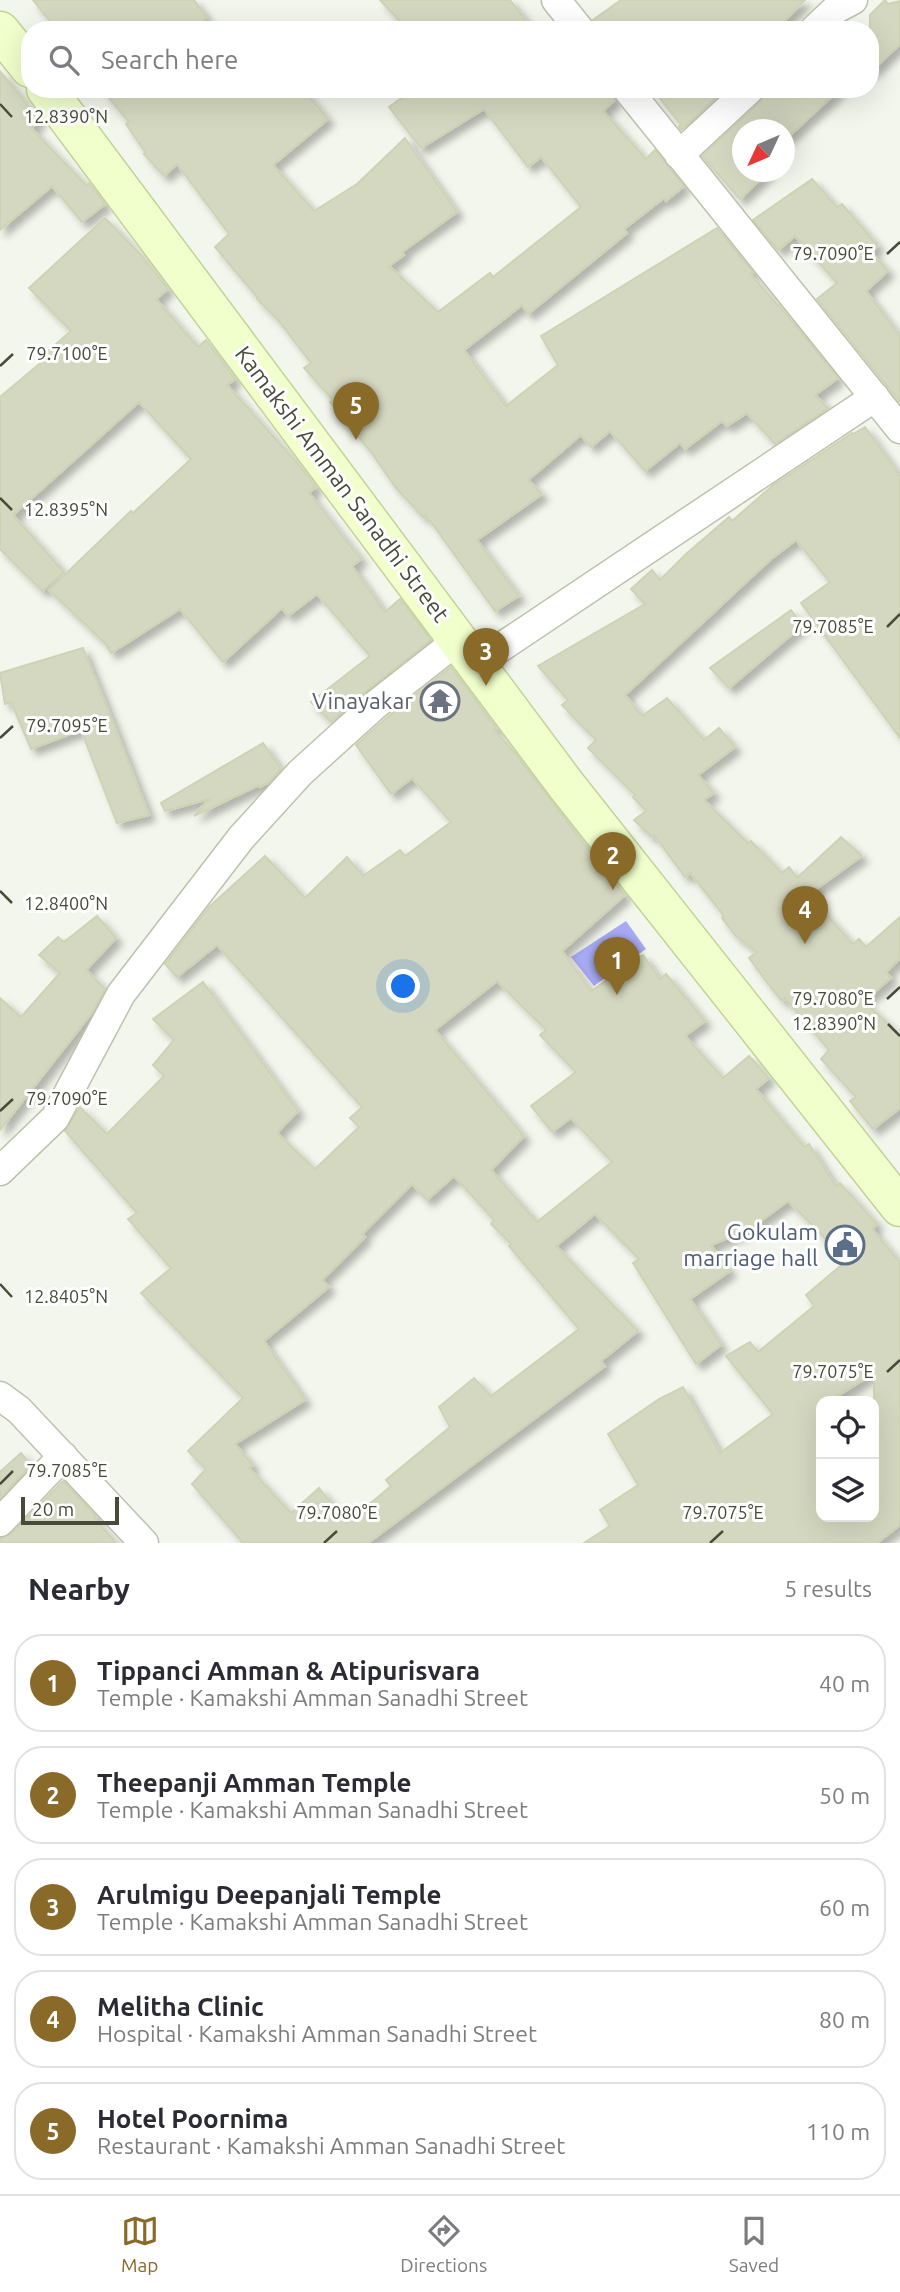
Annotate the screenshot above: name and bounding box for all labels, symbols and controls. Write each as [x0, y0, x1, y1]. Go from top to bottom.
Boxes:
search box [21, 21, 879, 98]
icon: search [45, 41, 83, 79]
text: Search here [101, 45, 238, 74]
text: 12.8390°N [24, 106, 108, 126]
north arrow [732, 119, 795, 182]
text: 79.7090°E [792, 243, 874, 263]
street label: Kamakshi Amman Sanadhi Street [231, 341, 454, 626]
text: 79.7100°E [26, 343, 108, 363]
pin: 5 [333, 382, 379, 440]
text: 12.8395°N [24, 499, 108, 519]
text: 79.7085°E [792, 616, 874, 636]
pin: 3 [463, 628, 509, 686]
temple icon: Vinayakar [419, 680, 461, 722]
place label: Vinayakar [312, 688, 413, 713]
text: 79.7095°E [26, 715, 108, 735]
pin: 2 [590, 832, 636, 890]
pin: 4 [782, 886, 828, 944]
text: 12.8400°N [24, 893, 108, 913]
pin: 1 [594, 937, 640, 995]
your location [386, 969, 420, 1003]
text: 79.7080°E [792, 988, 874, 1008]
text: 12.8390°N [792, 1013, 876, 1033]
text: 79.7090°E [26, 1088, 108, 1108]
place label: Gokulam marriage hall [683, 1219, 818, 1270]
public building icon: Gokulam marriage hall [824, 1224, 866, 1266]
text: 12.8405°N [24, 1286, 108, 1306]
text: 79.7075°E [792, 1361, 874, 1381]
map controls [816, 1396, 879, 1522]
button: locate [816, 1396, 879, 1459]
button: layers [816, 1459, 879, 1522]
text: 79.7085°E [26, 1460, 108, 1480]
scale bar [21, 1494, 119, 1526]
text: 20 m [32, 1498, 74, 1520]
text: 79.7080°E [296, 1502, 378, 1522]
text: 79.7075°E [682, 1502, 764, 1522]
text: Nearby [28, 1572, 130, 1606]
text: 5 results [784, 1576, 872, 1601]
text: Tippanci Amman & Atipurisvara [97, 1656, 480, 1685]
text: 1 [47, 1671, 59, 1696]
text: 40 m [819, 1671, 870, 1696]
text: Temple · Kamakshi Amman Sanadhi Street [97, 1685, 528, 1710]
text: Theepanji Amman Temple [97, 1768, 412, 1797]
text: 2 [47, 1783, 59, 1808]
text: 50 m [819, 1783, 870, 1808]
text: Temple · Kamakshi Amman Sanadhi Street [97, 1797, 528, 1822]
text: Arulmigu Deepanjali Temple [97, 1880, 441, 1909]
text: 3 [47, 1895, 59, 1920]
text: 60 m [819, 1895, 870, 1920]
text: Temple · Kamakshi Amman Sanadhi Street [97, 1909, 528, 1934]
text: Melitha Clinic [97, 1992, 264, 2021]
text: 4 [47, 2007, 59, 2032]
text: 80 m [819, 2007, 870, 2032]
text: Hospital · Kamakshi Amman Sanadhi Street [97, 2021, 537, 2046]
text: Hotel Poornima [97, 2104, 288, 2133]
text: 5 [47, 2119, 59, 2144]
text: 110 m [806, 2119, 870, 2144]
text: Restaurant · Kamakshi Amman Sanadhi Street [97, 2133, 565, 2158]
tab: Map [121, 2212, 159, 2276]
tab: Directions [400, 2212, 487, 2276]
tab: Saved [729, 2212, 779, 2276]

